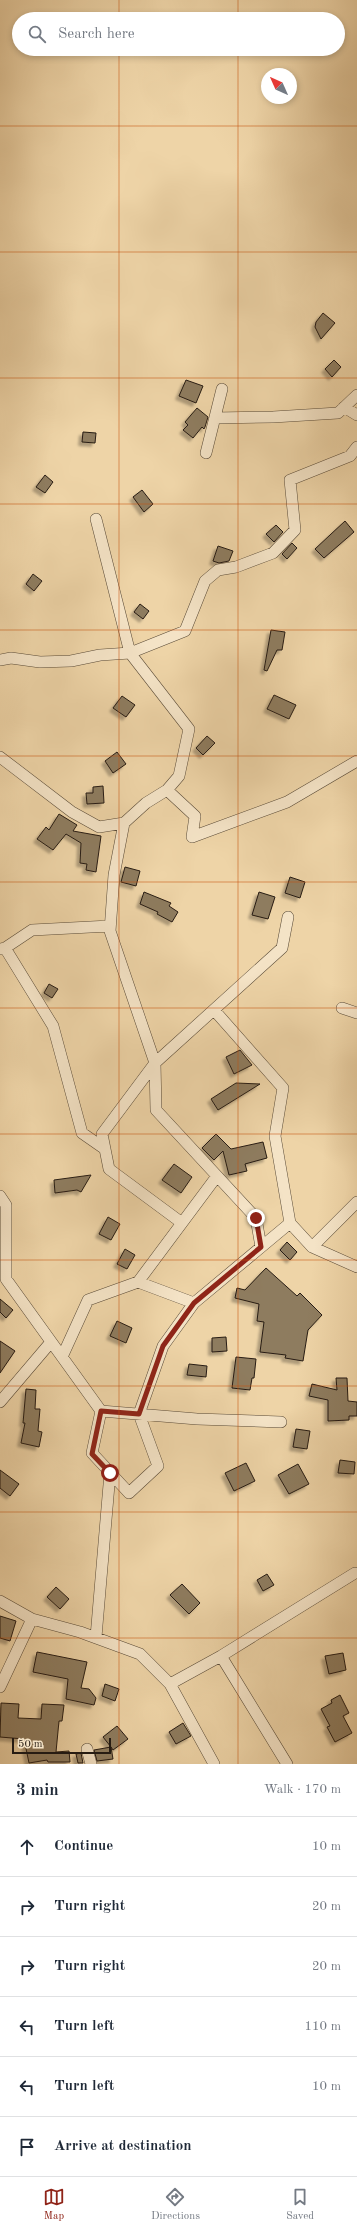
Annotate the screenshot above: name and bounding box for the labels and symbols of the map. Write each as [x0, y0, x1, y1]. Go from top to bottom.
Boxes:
north arrow [261, 68, 297, 104]
route end [247, 1209, 265, 1227]
route start [101, 1464, 119, 1482]
scale bar [12, 1736, 111, 1755]

